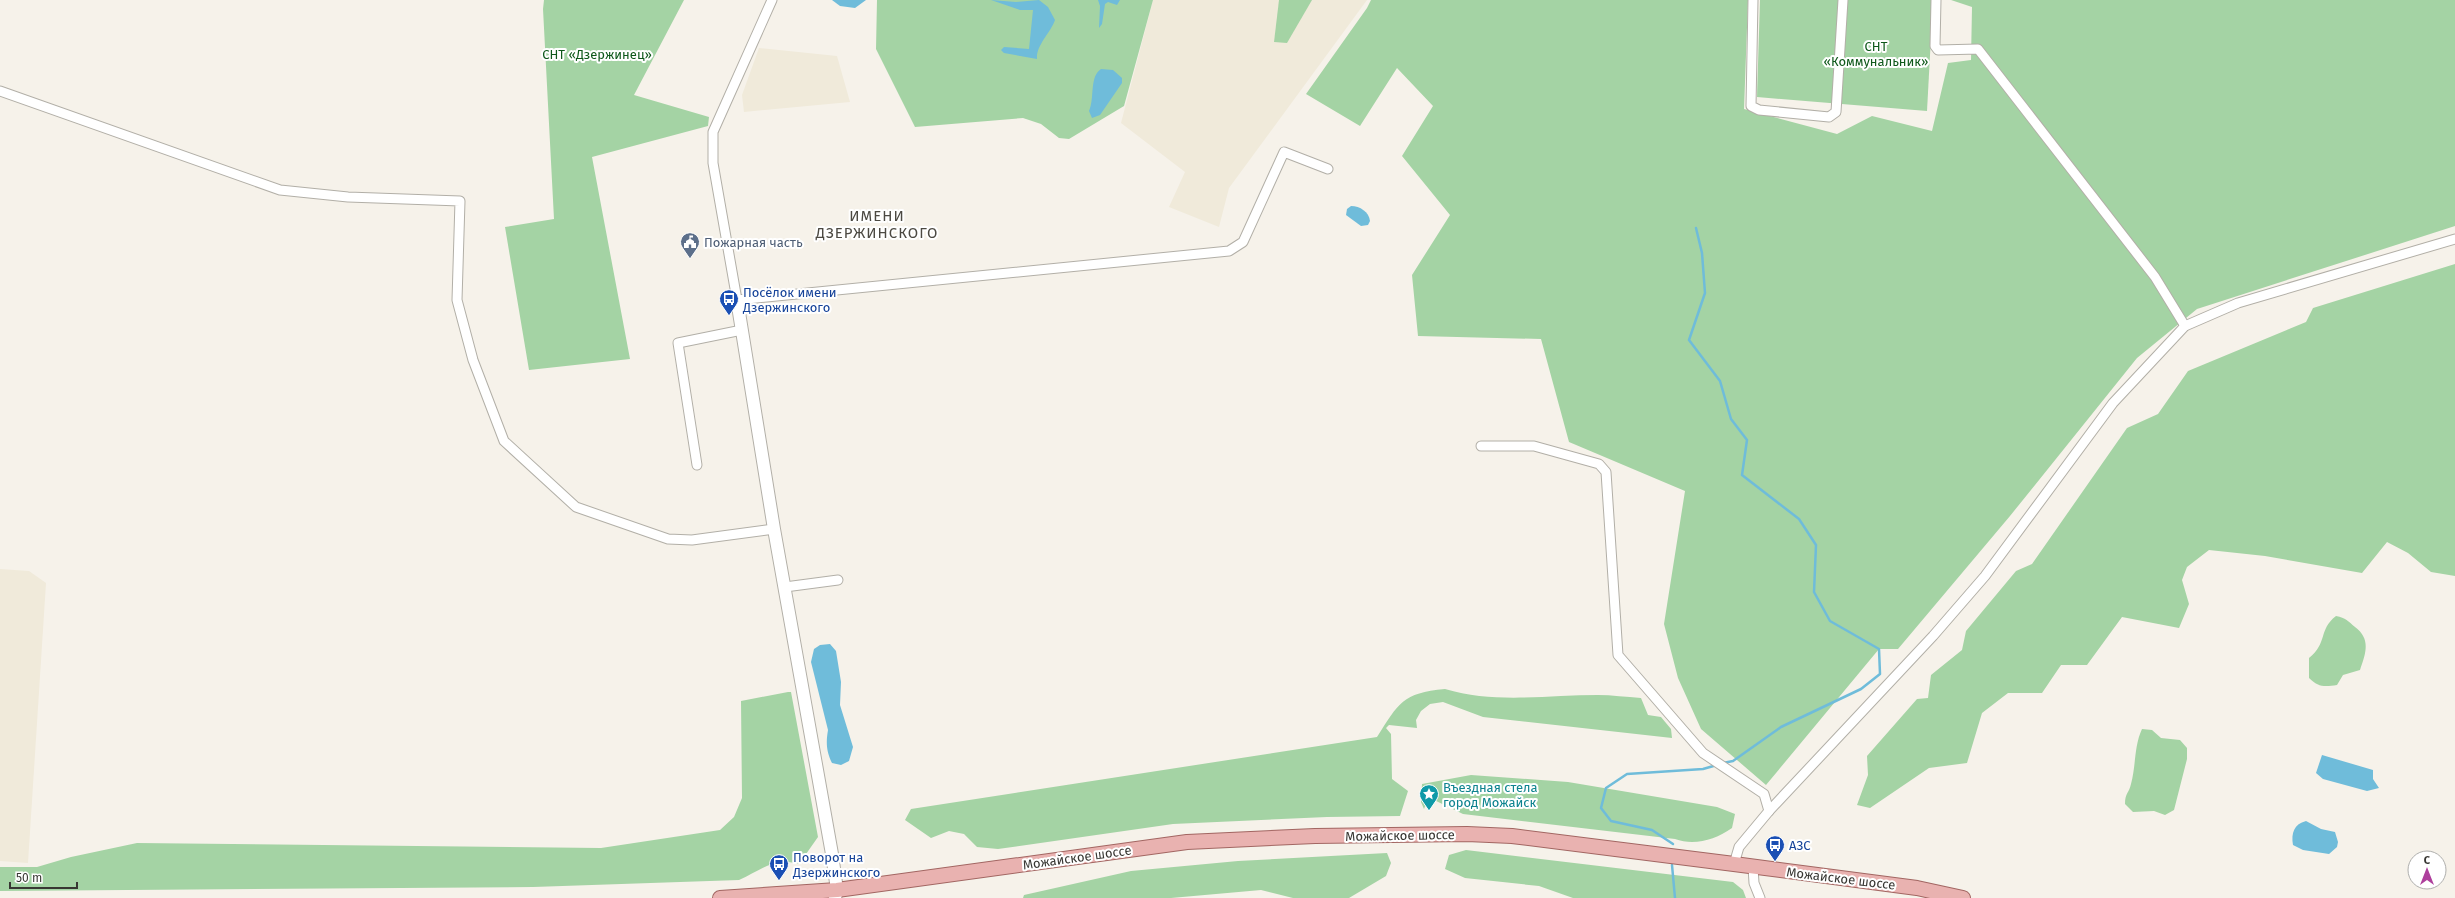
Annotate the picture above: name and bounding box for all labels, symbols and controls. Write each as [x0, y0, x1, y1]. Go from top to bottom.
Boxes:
park label: СНТ «Коммунальник» [1824, 39, 1928, 69]
park label: СНТ «Дзержинец» [542, 47, 652, 62]
district label: ИМЕНИ ДЗЕРЖИНСКОГО [815, 207, 938, 242]
public building icon: Пожарная часть [679, 231, 701, 259]
place label: Пожарная часть [704, 235, 803, 250]
place label: Посёлок имени Дзержинского [742, 285, 837, 315]
bus stop icon: Посёлок имени Дзержинского [718, 288, 740, 316]
place label: Въездная стела город Можайск [1443, 780, 1538, 810]
place icon: Въездная стела город Можайск [1418, 783, 1440, 811]
street label: Можайское шоссе [1345, 827, 1455, 844]
bus stop icon: АЗС [1764, 834, 1786, 862]
place label: АЗС [1789, 838, 1811, 853]
street label: Можайское шоссе [1022, 842, 1132, 873]
place label: Поворот на Дзержинского [792, 850, 880, 880]
north arrow [2407, 850, 2447, 890]
bus stop icon: Поворот на Дзержинского [768, 853, 790, 881]
text: С [2424, 854, 2431, 867]
scale bar [10, 864, 77, 890]
street label: Можайское шоссе [1786, 864, 1896, 893]
text: 50 m [16, 871, 42, 885]

